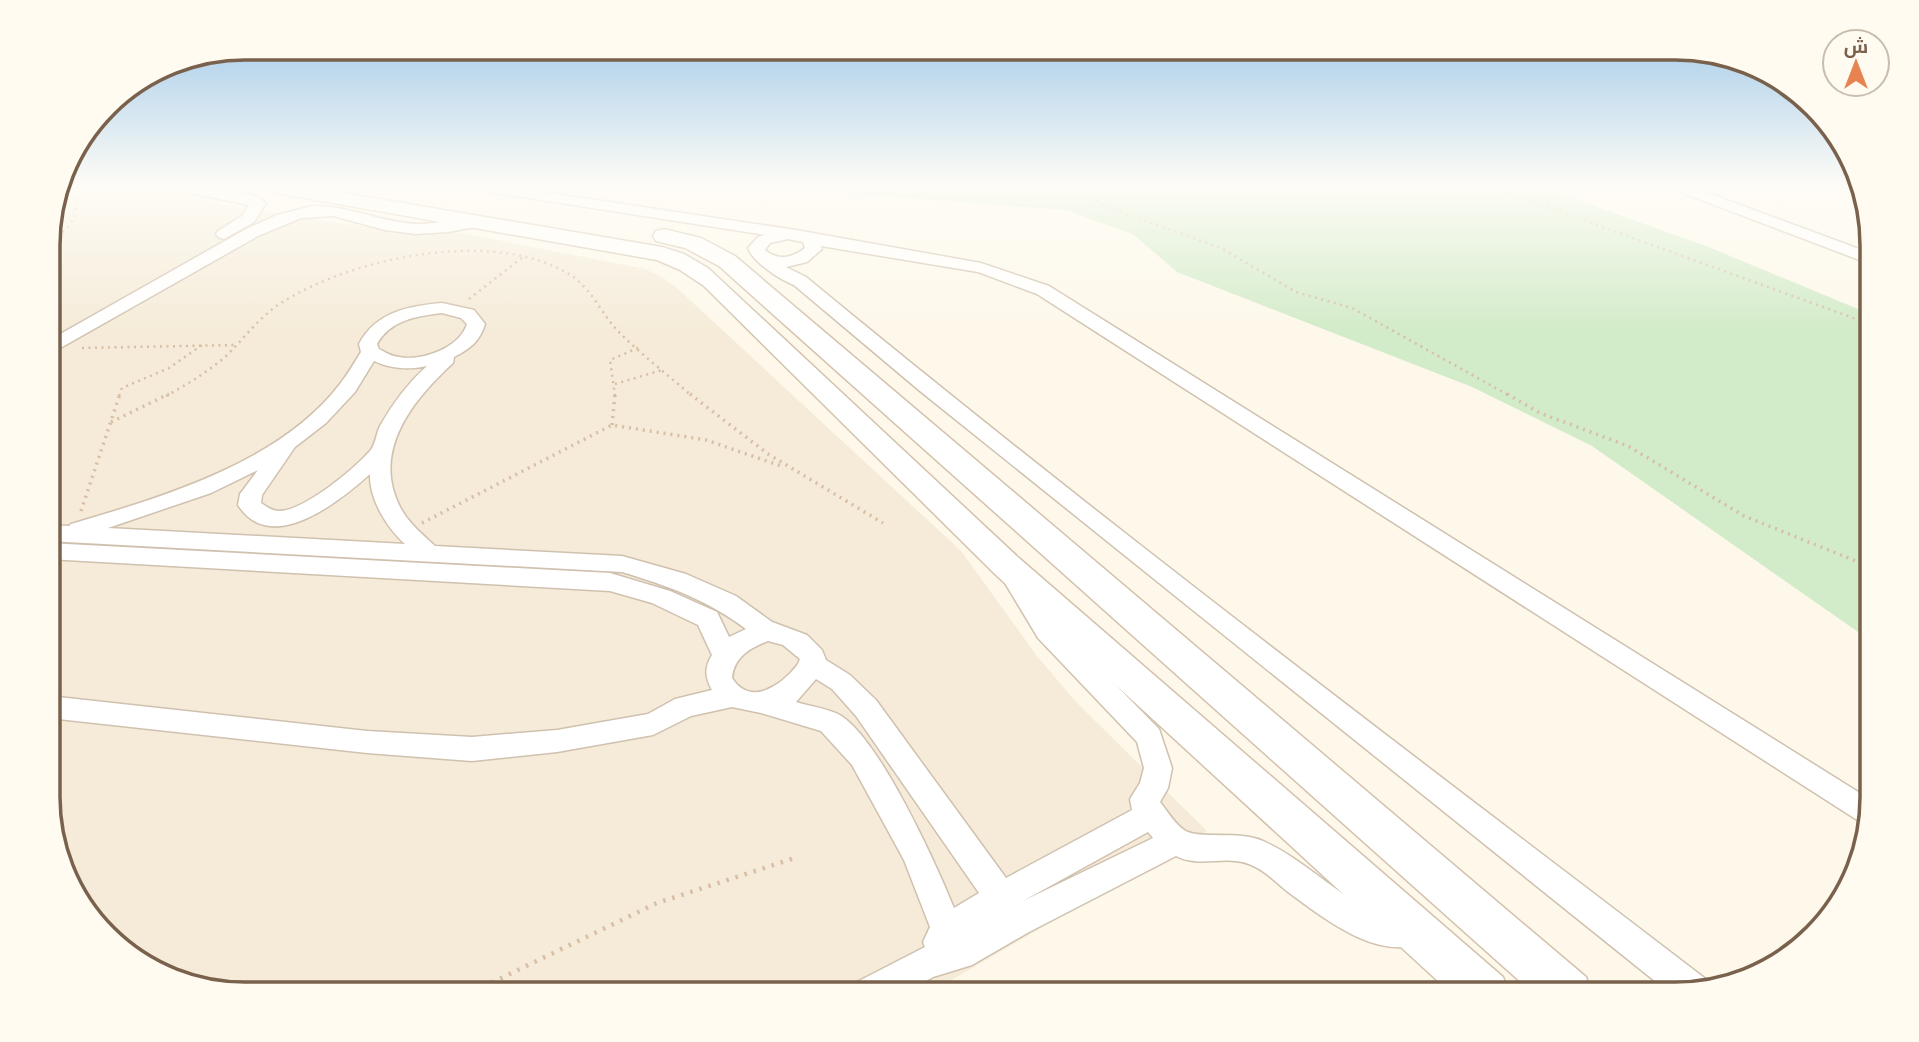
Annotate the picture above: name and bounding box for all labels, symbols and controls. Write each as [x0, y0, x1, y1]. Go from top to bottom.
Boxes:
north arrow [1821, 28, 1891, 98]
text: ش [1844, 37, 1868, 58]

